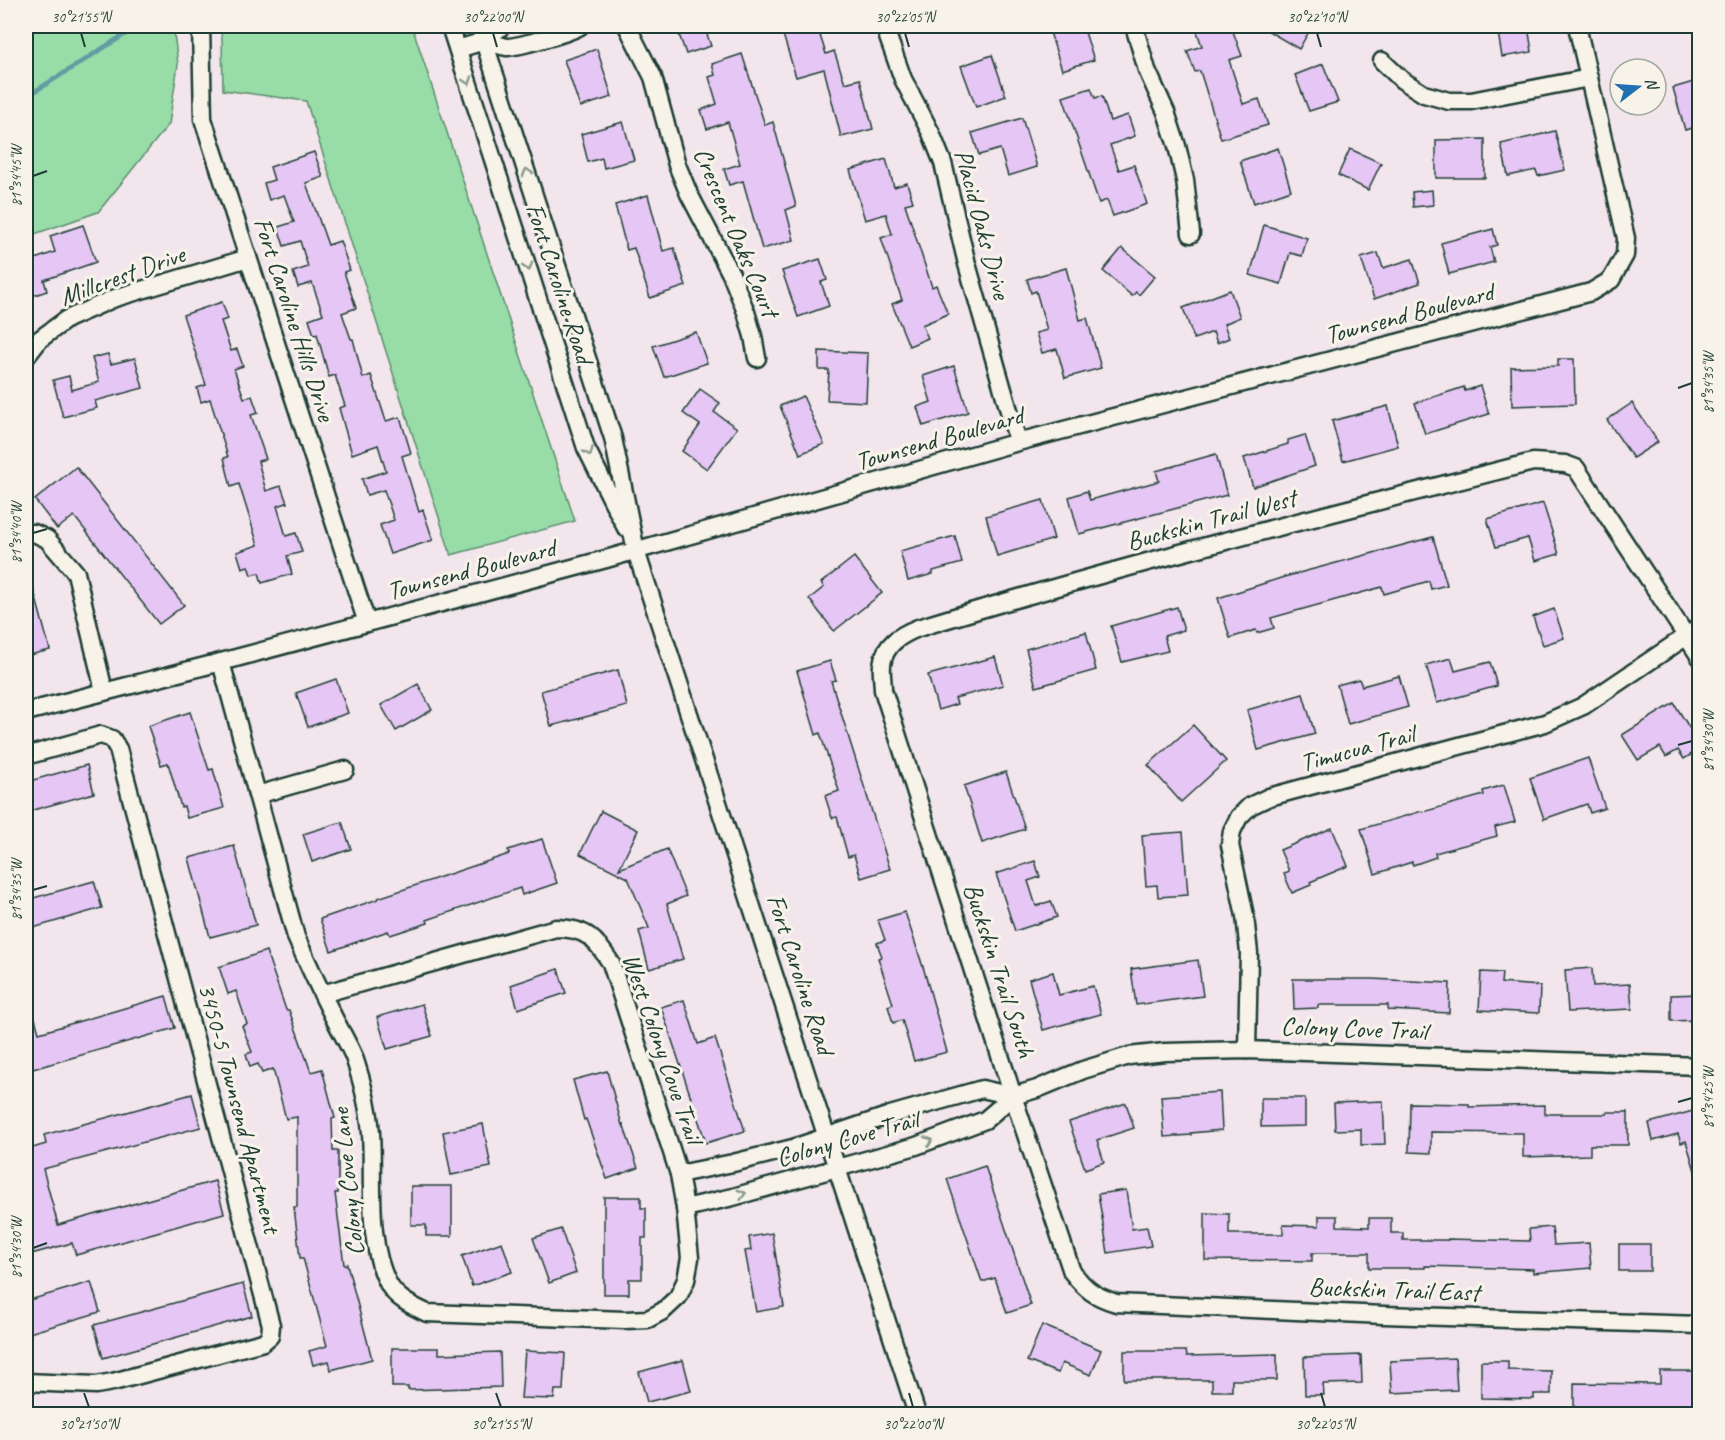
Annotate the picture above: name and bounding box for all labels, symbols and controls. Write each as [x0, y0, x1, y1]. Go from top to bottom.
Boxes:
text: 30°21'55"N [51, 8, 114, 27]
text: 30°22'00"N [463, 8, 526, 27]
text: 30°22'05"N [875, 8, 938, 27]
text: 30°22'10"N [1287, 8, 1350, 27]
north arrow [1608, 57, 1668, 117]
one-way arrow [461, 75, 473, 86]
text: N [1640, 75, 1663, 94]
text: 81°34'45"W [7, 142, 26, 206]
street label: Crescent Oaks Court [686, 142, 788, 325]
street label: Placid Oaks Drive [947, 146, 1019, 304]
one-way arrow [522, 167, 534, 178]
street label: Fort Caroline Road [518, 199, 602, 371]
street label: Fort Caroline Hills Drive [246, 213, 343, 426]
street label: Millcrest Drive [55, 237, 192, 313]
one-way arrow [521, 261, 533, 272]
street label: Townsend Boulevard [1321, 274, 1501, 352]
text: 81°34'35"W [1699, 349, 1718, 413]
street label: Townsend Boulevard [851, 398, 1031, 478]
one-way arrow [582, 446, 594, 457]
street label: Buckskin Trail West [1123, 480, 1303, 558]
text: 81°34'40"W [7, 499, 26, 563]
street label: Townsend Boulevard [383, 530, 563, 608]
text: 81°34'30"W [1699, 707, 1718, 771]
street label: Timucua Trail [1296, 716, 1422, 780]
text: 81°34'35"W [7, 856, 26, 920]
street label: Buckskin Trail South [956, 879, 1044, 1063]
street label: Fort Caroline Road [759, 890, 843, 1062]
street label: West Colony Cove Trail [615, 949, 712, 1151]
street label: 3450-5 Townsend Apartment [190, 980, 289, 1239]
street label: Colony Cove Trail [1280, 1009, 1432, 1048]
text: 81°34'25"W [1699, 1064, 1718, 1128]
street label: Colony Cove Trail [772, 1101, 926, 1175]
street label: Colony Cove Lane [323, 1105, 372, 1257]
one-way arrow [924, 1135, 934, 1148]
one-way arrow [737, 1189, 747, 1202]
text: 81°34'30"W [7, 1214, 26, 1278]
street label: Buckskin Trail East [1308, 1270, 1483, 1309]
text: 30°21'50"N [59, 1415, 122, 1434]
text: 30°21'55"N [471, 1415, 534, 1434]
text: 30°22'00"N [883, 1415, 946, 1434]
text: 30°22'05"N [1295, 1415, 1358, 1434]

